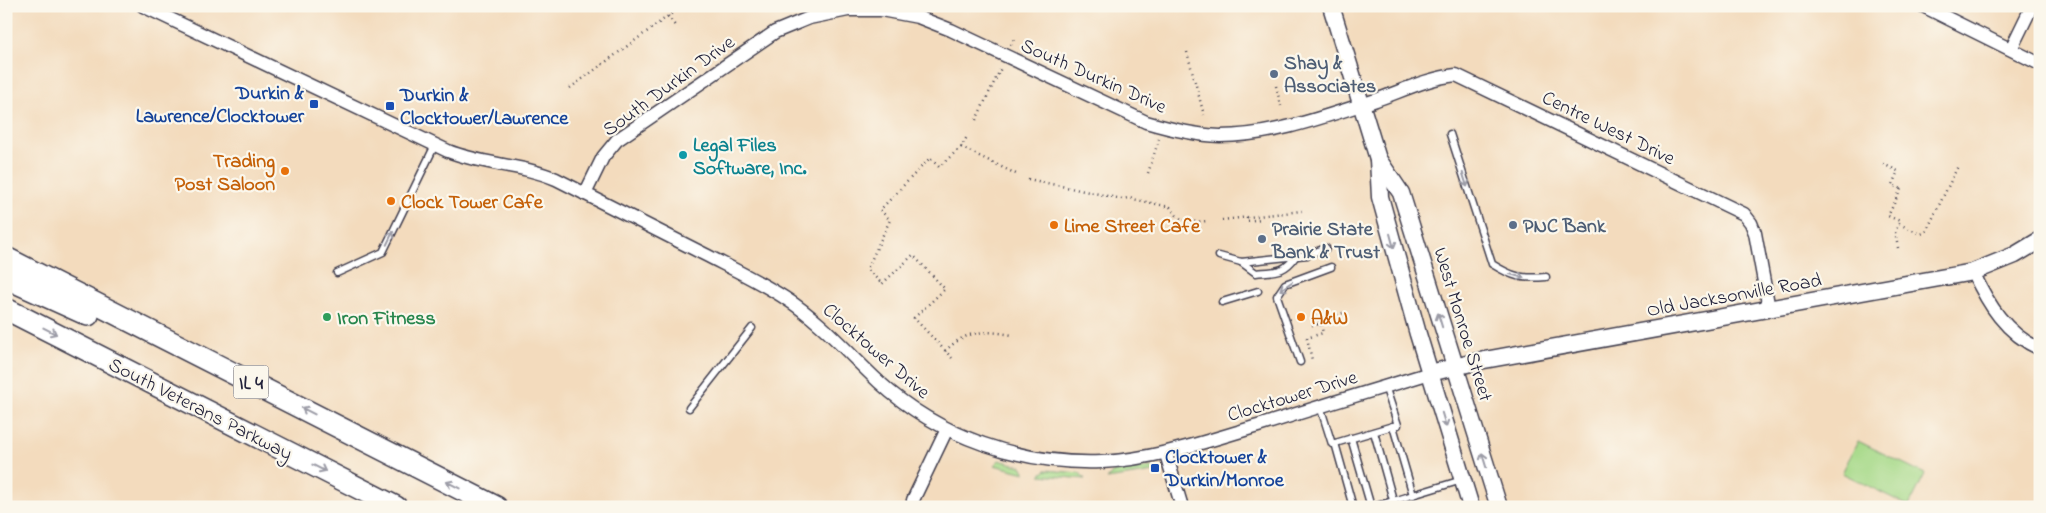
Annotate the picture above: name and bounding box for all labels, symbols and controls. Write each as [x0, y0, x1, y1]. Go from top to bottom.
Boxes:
street label: South Durkin Drive [597, 29, 742, 145]
street label: South Durkin Drive [1015, 32, 1171, 122]
place label: Shay & Associates [1284, 50, 1376, 102]
marker: Shay & Associates [1268, 68, 1280, 80]
place label: Durkin & Lawrence/Clocktower [136, 80, 305, 132]
place label: Durkin & Clocktower/Lawrence [399, 82, 569, 134]
street label: Centre West Drive [1536, 84, 1679, 174]
marker: Durkin & Lawrence/Clocktower [308, 98, 320, 110]
marker: Durkin & Clocktower/Lawrence [384, 100, 396, 112]
place label: Legal Files Software, Inc. [693, 132, 806, 184]
place label: Trading Post Saloon [175, 148, 275, 200]
marker: Legal Files Software, Inc. [677, 149, 689, 161]
marker: Trading Post Saloon [279, 165, 291, 177]
one-way arrow [1461, 172, 1471, 188]
place label: Clock Tower Cafe [401, 189, 544, 218]
marker: Clock Tower Cafe [385, 195, 397, 207]
place label: Lime Street Cafe [1064, 213, 1201, 242]
place label: PNC Bank [1523, 213, 1607, 242]
place label: Prairie State Bank & Trust [1271, 216, 1380, 268]
marker: Lime Street Cafe [1048, 219, 1060, 231]
marker: PNC Bank [1507, 219, 1519, 231]
one-way arrow [385, 231, 395, 246]
one-way arrow [1388, 232, 1398, 248]
marker: Prairie State Bank & Trust [1256, 233, 1268, 245]
street label: West Monroe Street [1424, 244, 1499, 406]
street label: Old Jacksonville Road [1645, 267, 1824, 326]
one-way arrow [1509, 272, 1525, 282]
one-way arrow [1279, 281, 1293, 291]
street label: Clocktower Drive [815, 297, 936, 407]
place label: Iron Fitness [337, 305, 436, 334]
place label: A&W [1311, 305, 1348, 334]
marker: Iron Fitness [321, 311, 333, 323]
marker: A&W [1295, 311, 1307, 323]
one-way arrow [1435, 312, 1445, 328]
one-way arrow [42, 327, 57, 336]
street label: South Veterans Parkway [103, 351, 297, 469]
street label: Clocktower Drive [1224, 364, 1361, 431]
road number: IL 4 [234, 366, 268, 398]
one-way arrow [301, 406, 316, 415]
one-way arrow [1440, 411, 1449, 427]
place label: Clocktower & Durkin/Monroe [1164, 444, 1285, 496]
one-way arrow [1478, 453, 1488, 469]
marker: Clocktower & Durkin/Monroe [1149, 462, 1161, 474]
one-way arrow [312, 463, 327, 473]
one-way arrow [445, 480, 460, 490]

